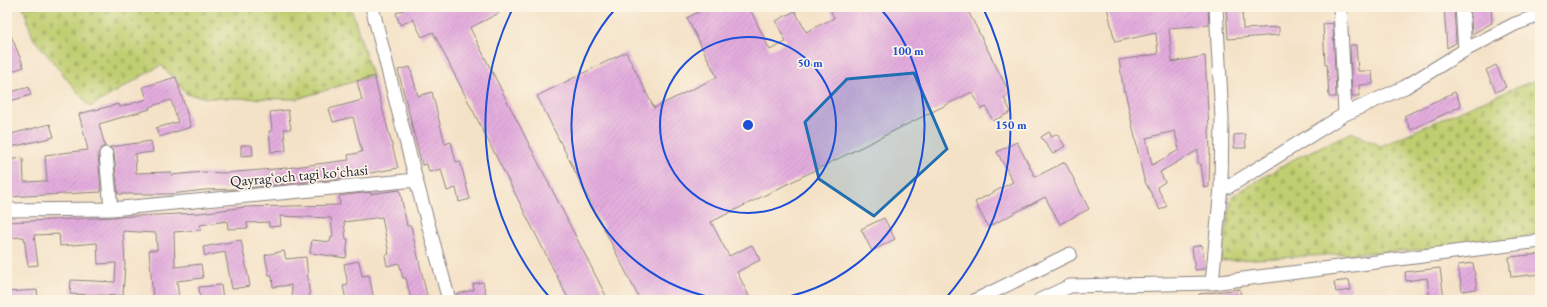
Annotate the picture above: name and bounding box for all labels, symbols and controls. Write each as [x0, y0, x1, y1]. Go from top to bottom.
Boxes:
text: 100 m [892, 43, 924, 59]
text: 50 m [797, 55, 823, 71]
text: 150 m [995, 117, 1027, 133]
centre of rings [741, 118, 755, 132]
street label: Qayragʻoch tagi koʻchasi [229, 159, 369, 190]

